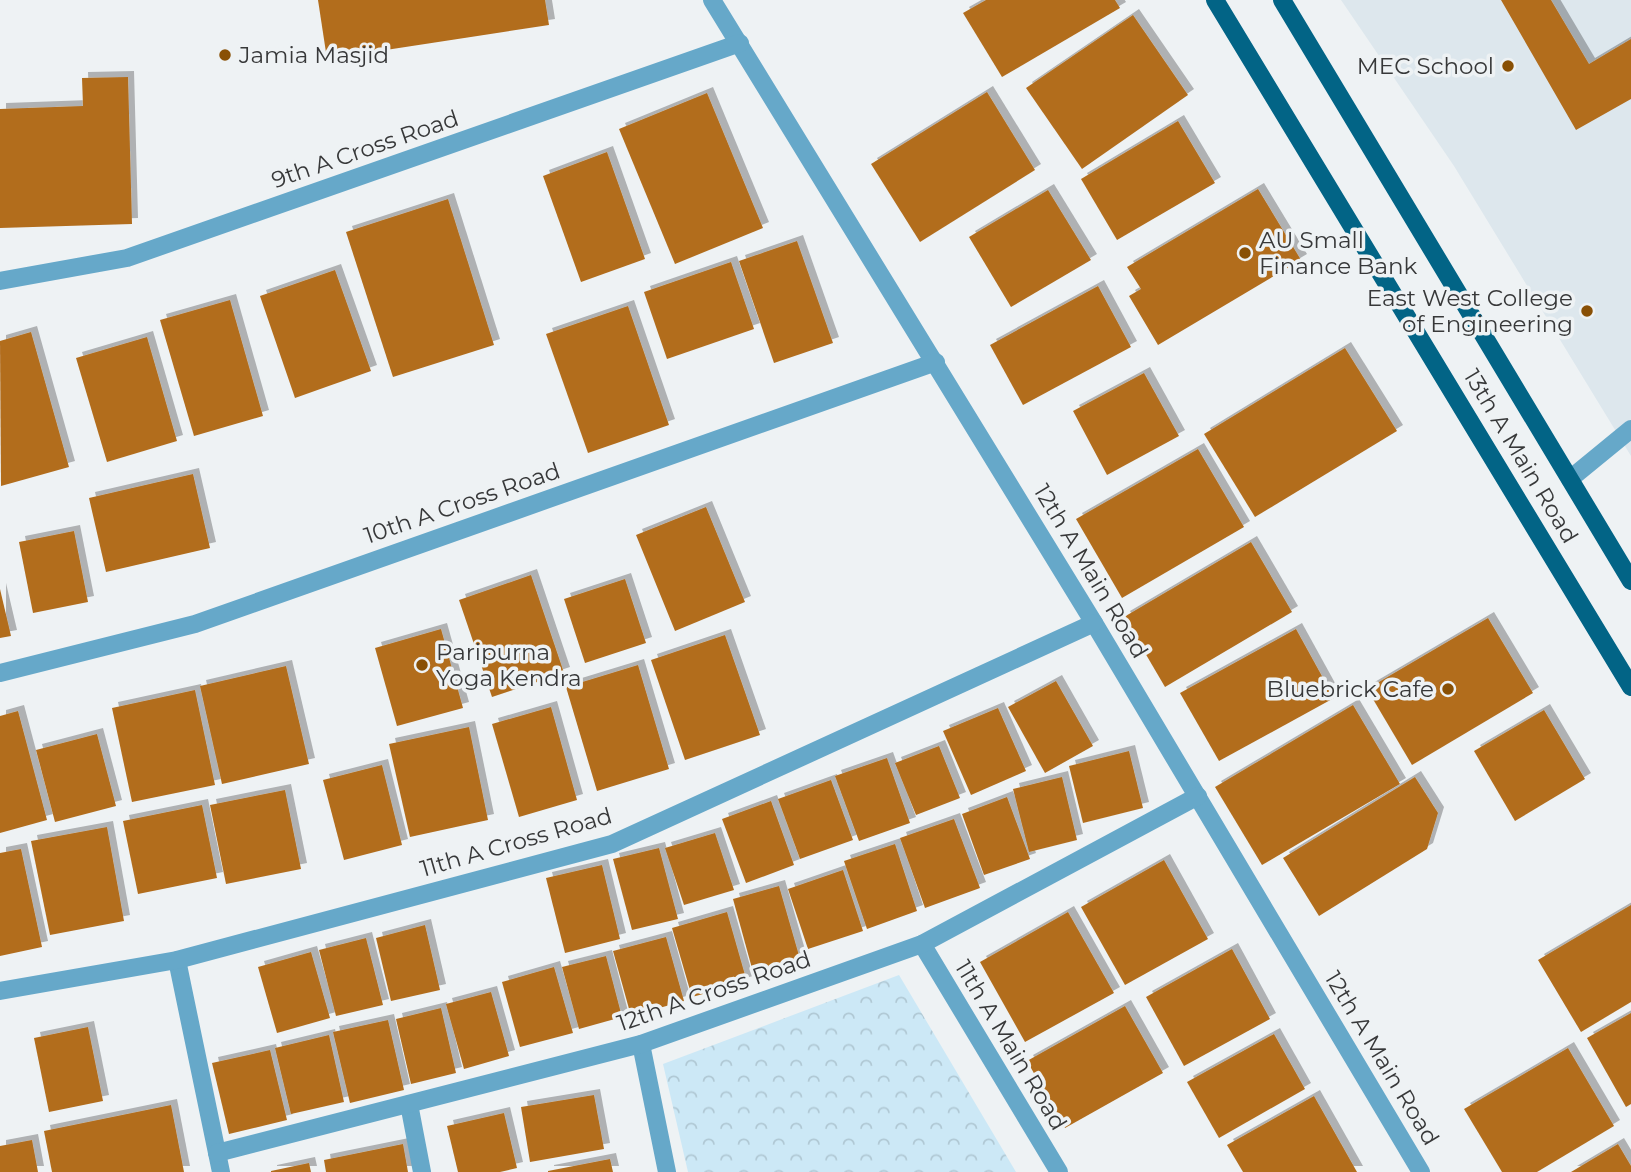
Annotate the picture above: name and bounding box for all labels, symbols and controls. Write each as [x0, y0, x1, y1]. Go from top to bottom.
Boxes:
place label: Jamia Masjid [238, 41, 389, 69]
marker: Jamia Masjid [217, 47, 233, 63]
place label: MEC School [1357, 52, 1494, 80]
marker: MEC School [1500, 58, 1516, 74]
street label: 9th A Cross Road [268, 104, 462, 194]
place label: AU Small Finance Bank [1259, 226, 1418, 280]
marker: AU Small Finance Bank [1237, 245, 1253, 261]
place label: East West College of Engineering [1367, 284, 1573, 338]
marker: East West College of Engineering [1579, 303, 1595, 319]
street label: 13th A Main Road [1458, 364, 1584, 548]
street label: 10th A Cross Road [360, 456, 564, 550]
street label: 12th A Main Road [1028, 479, 1154, 663]
place label: Paripurna Yoga Kendra [436, 638, 582, 692]
marker: Paripurna Yoga Kendra [414, 657, 430, 673]
place label: Bluebrick Cafe [1267, 675, 1434, 703]
marker: Bluebrick Cafe [1440, 681, 1456, 697]
street label: 11th A Cross Road [417, 801, 615, 883]
street label: 12th A Cross Road [613, 945, 815, 1037]
street label: 11th A Main Road [949, 955, 1073, 1135]
street label: 12th A Main Road [1319, 966, 1445, 1150]

